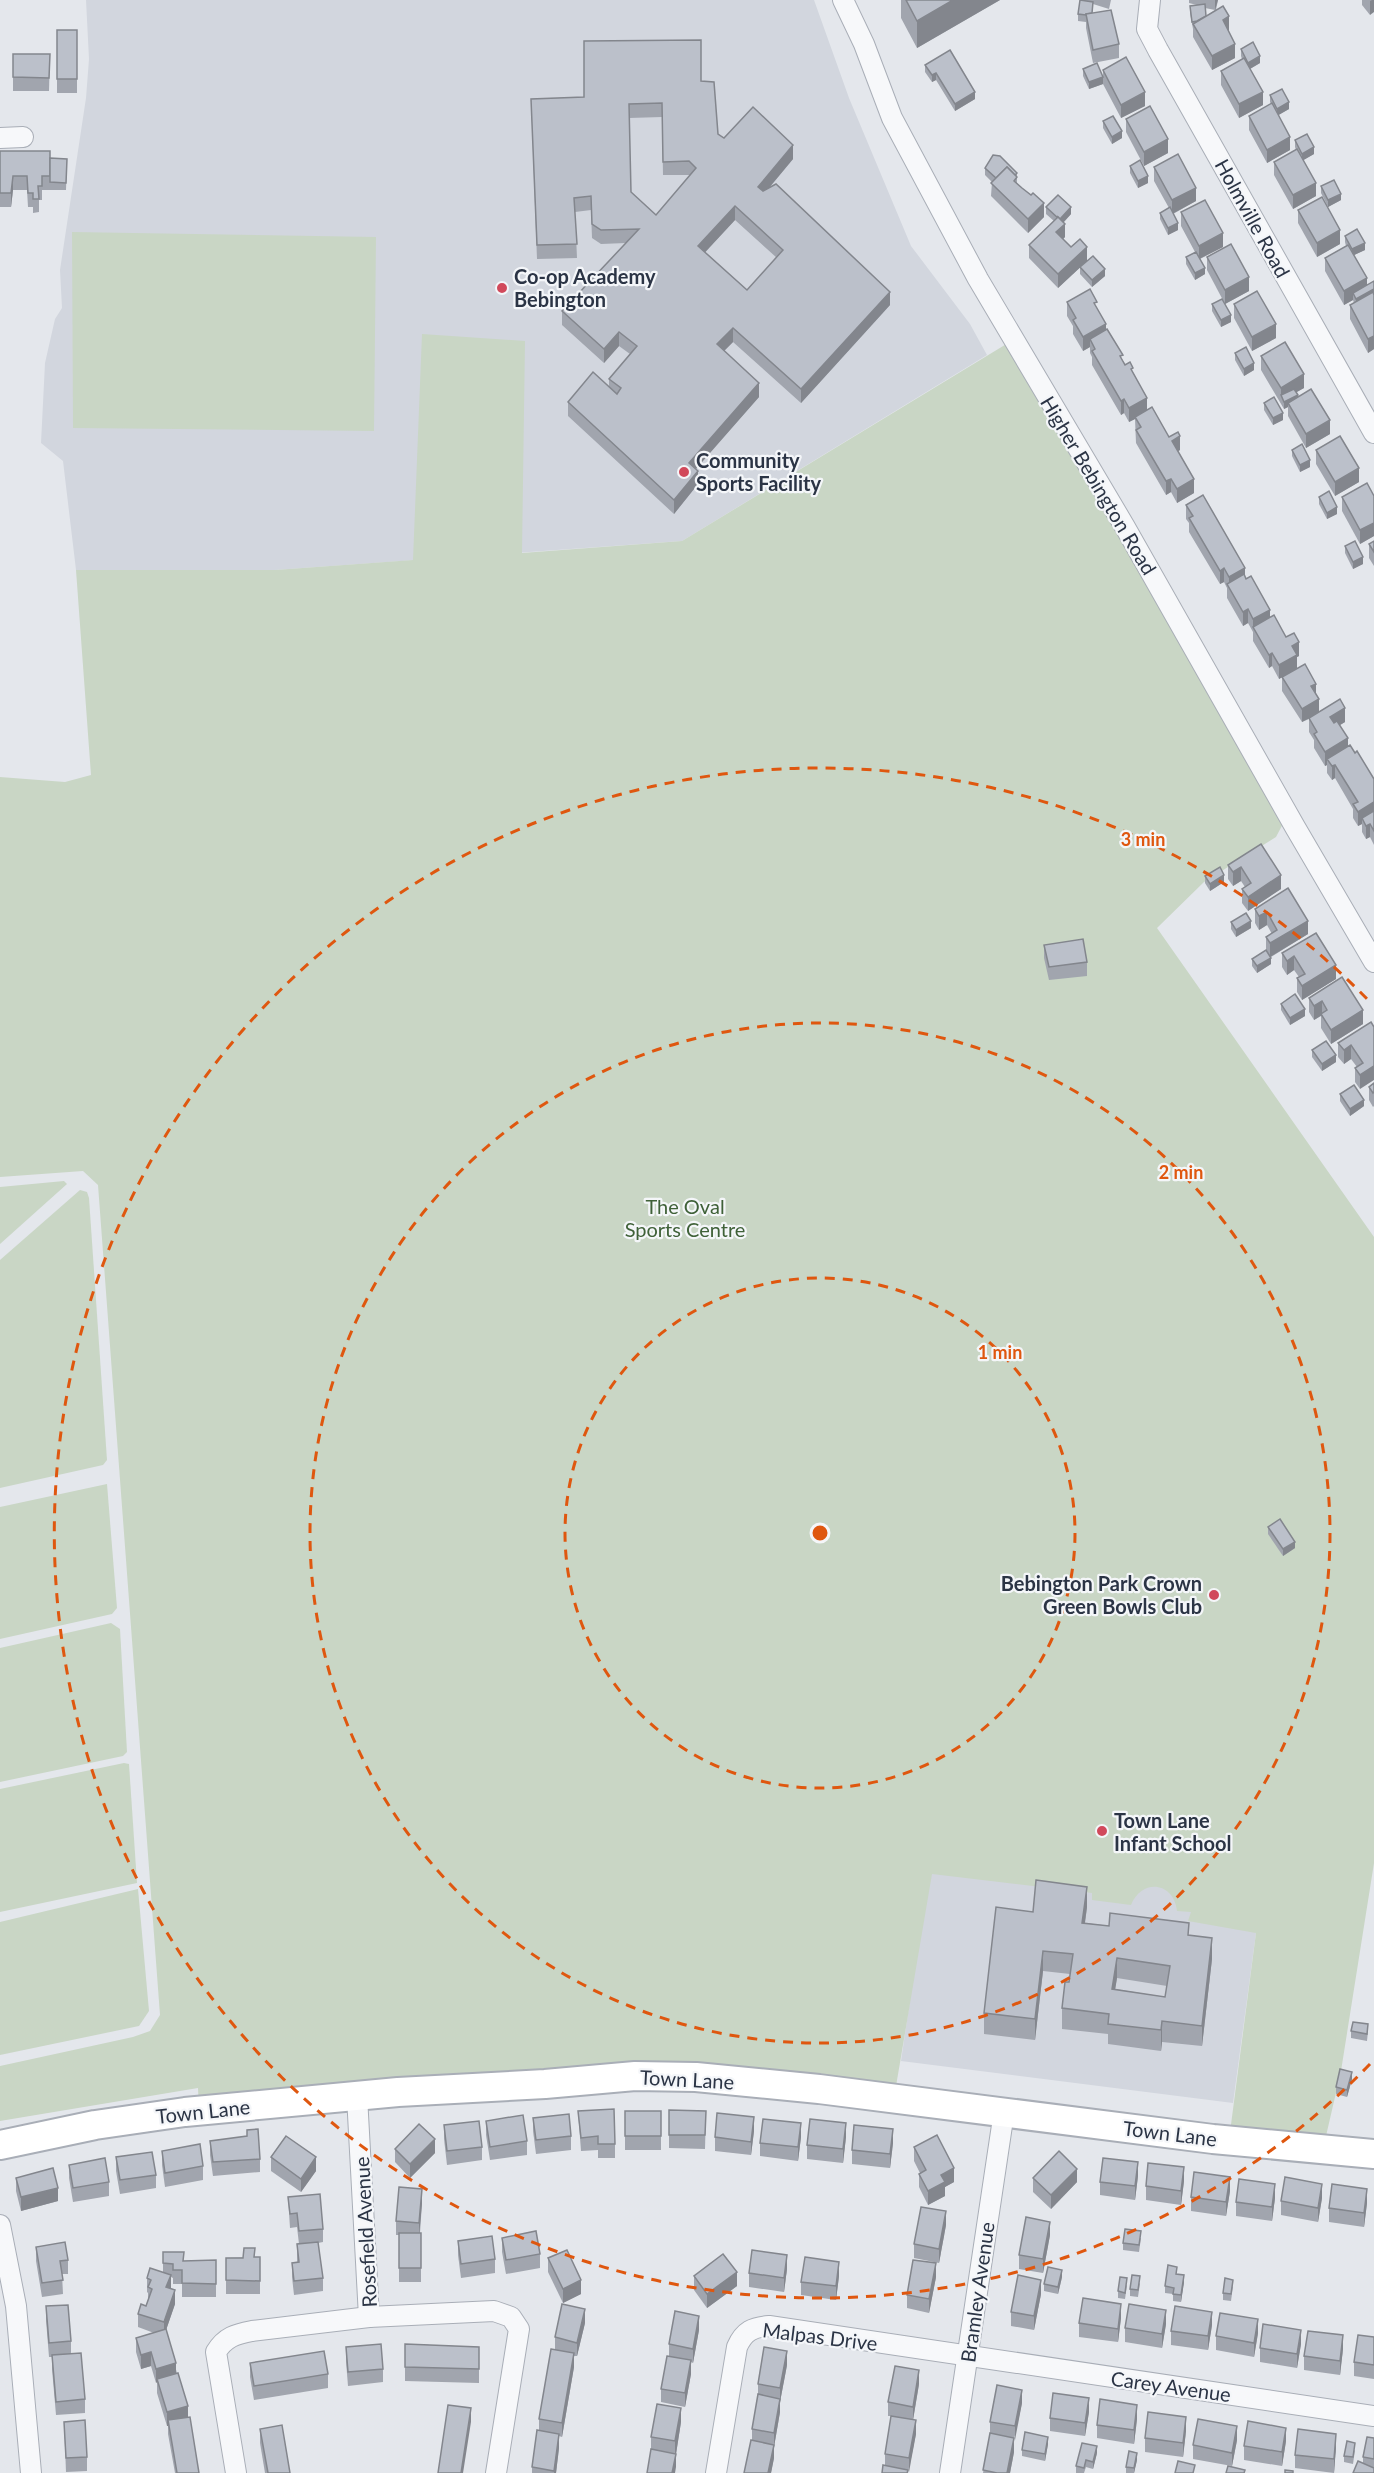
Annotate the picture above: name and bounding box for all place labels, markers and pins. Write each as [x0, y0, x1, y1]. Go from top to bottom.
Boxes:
place label: Co-op Academy Bebington [514, 264, 656, 311]
marker: Co-op Academy Bebington [495, 281, 509, 295]
place label: Community Sports Facility [696, 448, 822, 495]
marker: Community Sports Facility [677, 465, 691, 479]
centre of rings [810, 1523, 830, 1543]
place label: Bebington Park Crown Green Bowls Club [1001, 1571, 1202, 1618]
marker: Bebington Park Crown Green Bowls Club [1207, 1588, 1221, 1602]
place label: Town Lane Infant School [1114, 1808, 1231, 1855]
marker: Town Lane Infant School [1095, 1824, 1109, 1838]

